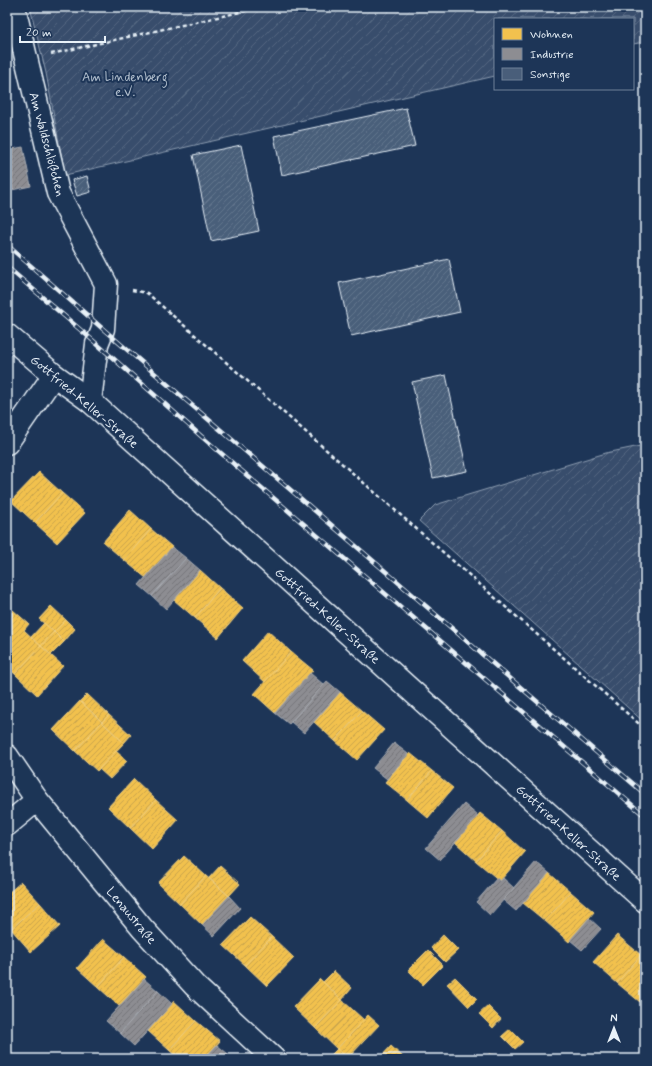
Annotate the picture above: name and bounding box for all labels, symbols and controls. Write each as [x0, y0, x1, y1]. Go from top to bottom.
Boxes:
scale bar [20, 18, 105, 44]
legend [494, 18, 634, 90]
text: 20 m [26, 25, 52, 41]
text: Wohnen [530, 27, 573, 43]
text: Industrie [530, 47, 574, 63]
text: Sonstige [530, 67, 570, 83]
park label: Am Lindenberg e.V. [82, 69, 168, 101]
street label: Am Waldschlößchen [24, 90, 69, 198]
street label: Gottfried-Keller-Straße [26, 352, 142, 452]
street label: Gottfried-Keller-Straße [271, 564, 383, 668]
street label: Gottfried-Keller-Straße [512, 781, 624, 885]
street label: Lenaustraße [102, 884, 160, 948]
north arrow [594, 1008, 634, 1048]
text: N [610, 1012, 618, 1026]

